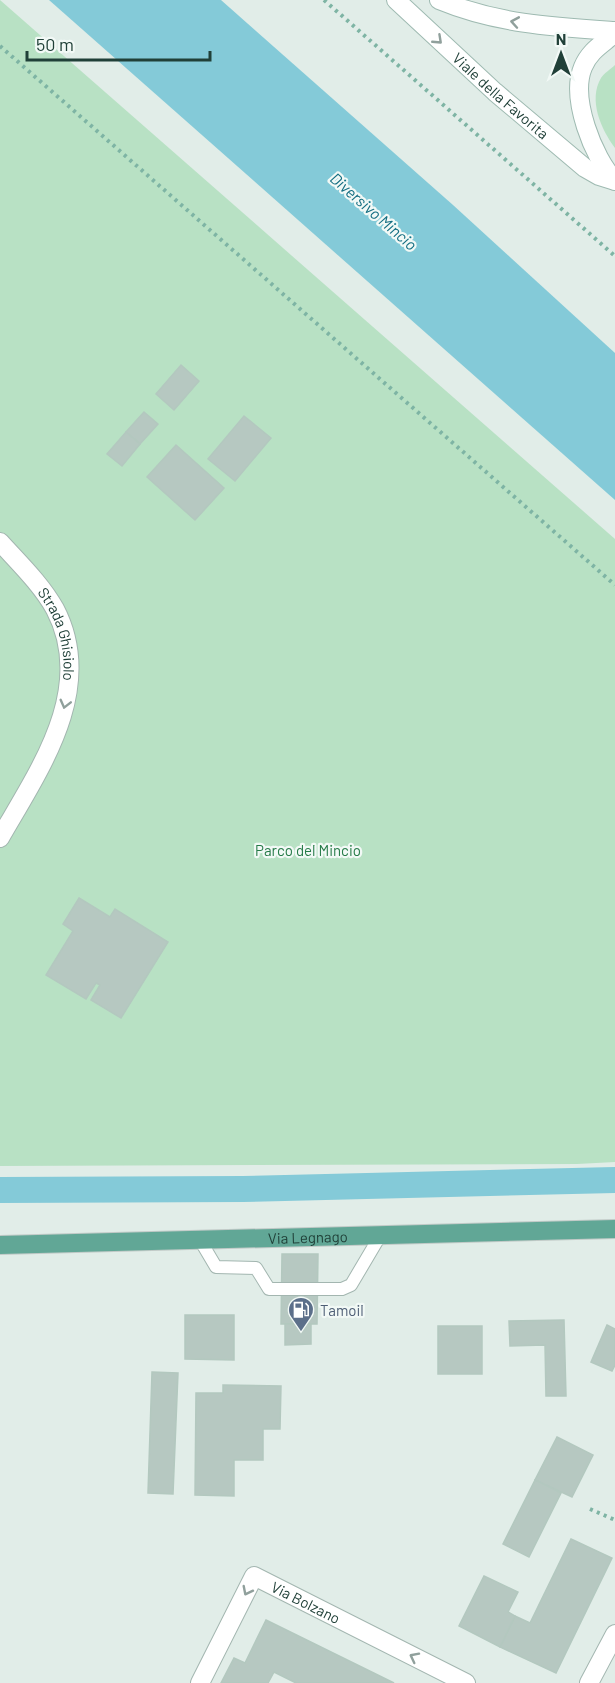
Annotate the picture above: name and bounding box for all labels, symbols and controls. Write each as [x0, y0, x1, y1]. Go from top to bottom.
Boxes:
one-way arrow [510, 16, 520, 29]
scale bar [27, 24, 210, 62]
north arrow [531, 24, 591, 84]
text: N [556, 29, 566, 48]
text: 50 m [36, 33, 74, 55]
one-way arrow [431, 33, 442, 44]
street label: Viale della Favorita [449, 49, 553, 143]
water label: Diversivo Mincio [327, 168, 421, 254]
street label: Strada Ghisiolo [35, 584, 79, 681]
one-way arrow [60, 698, 73, 708]
park label: Parco del Mincio [255, 841, 361, 859]
street label: Via Legnago [268, 1227, 348, 1247]
fuel station icon: Tamoil [286, 1295, 316, 1333]
place label: Tamoil [320, 1301, 364, 1319]
street label: Via Bolzano [268, 1577, 343, 1627]
one-way arrow [243, 1585, 254, 1595]
one-way arrow [409, 1652, 420, 1664]

